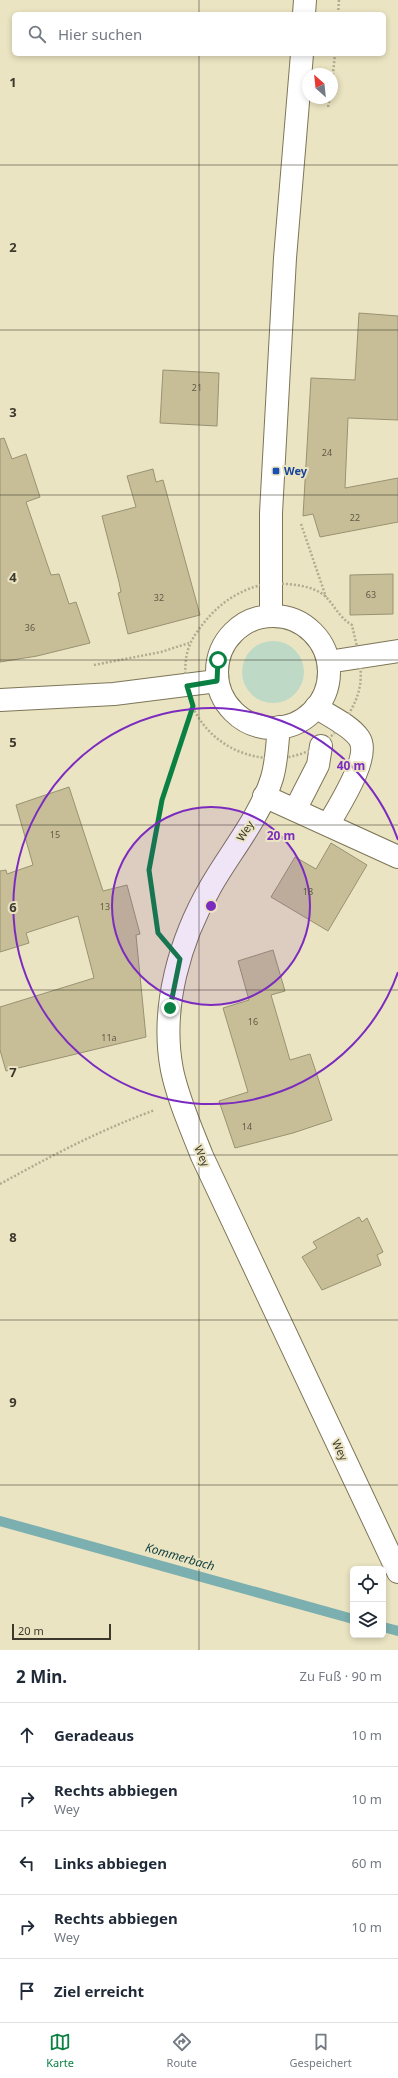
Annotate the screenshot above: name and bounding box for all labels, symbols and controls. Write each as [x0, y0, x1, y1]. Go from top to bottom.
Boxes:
search box [12, 12, 386, 56]
icon: search [26, 23, 48, 45]
text: Hier suchen [58, 24, 142, 44]
north arrow [302, 68, 338, 104]
text: 1 [9, 73, 17, 91]
text: 2 [9, 238, 17, 256]
house number: 21 [192, 381, 202, 394]
text: 3 [9, 403, 17, 421]
house number: 24 [322, 446, 332, 459]
place label: Wey [284, 463, 308, 478]
marker: Wey [271, 466, 281, 476]
house number: 22 [350, 511, 360, 524]
text: 4 [9, 568, 17, 586]
house number: 63 [366, 588, 376, 601]
house number: 32 [154, 591, 164, 604]
house number: 36 [25, 621, 35, 634]
route start [209, 651, 227, 669]
text: 5 [9, 733, 17, 751]
text: 40 m [337, 757, 365, 774]
street label: Wey [232, 817, 257, 844]
text: 20 m [267, 827, 295, 844]
house number: 15 [50, 828, 60, 841]
house number: 18 [303, 885, 313, 898]
text: 6 [9, 898, 17, 916]
centre of rings [204, 899, 218, 913]
house number: 13 [100, 900, 110, 913]
route end [161, 999, 179, 1017]
house number: 16 [248, 1015, 258, 1028]
house number: 11a [101, 1031, 117, 1044]
text: 7 [9, 1063, 17, 1081]
house number: 14 [242, 1120, 252, 1133]
street label: Wey [191, 1143, 214, 1169]
text: 8 [9, 1228, 17, 1246]
text: 9 [9, 1393, 17, 1411]
street label: Wey [329, 1437, 352, 1463]
water label: Kommerbach [143, 1539, 217, 1575]
map controls [350, 1566, 386, 1638]
button: locate [350, 1566, 386, 1602]
button: layers [350, 1602, 386, 1638]
scale bar [12, 1622, 111, 1641]
text: 20 m [18, 1623, 44, 1638]
text: 2 Min. [16, 1665, 67, 1688]
text: Zu Fuß · 90 m [300, 1667, 382, 1685]
icon: ahead [16, 1724, 38, 1746]
text: Geradeaus [54, 1725, 134, 1745]
text: 10 m [352, 1726, 382, 1744]
text: Rechts abbiegen [54, 1780, 178, 1800]
icon: right [16, 1788, 38, 1810]
text: 10 m [352, 1790, 382, 1808]
text: Wey [54, 1800, 80, 1818]
icon: left [16, 1852, 38, 1874]
text: Links abbiegen [54, 1853, 167, 1873]
text: 60 m [352, 1854, 382, 1872]
text: Rechts abbiegen [54, 1908, 178, 1928]
icon: right [16, 1916, 38, 1938]
text: 10 m [352, 1918, 382, 1936]
text: Wey [54, 1928, 80, 1946]
icon: arrive [16, 1980, 38, 2002]
text: Ziel erreicht [54, 1981, 144, 2001]
tab: Karte [46, 2031, 74, 2070]
tab: Route [167, 2031, 197, 2070]
tab: Gespeichert [290, 2031, 352, 2070]

